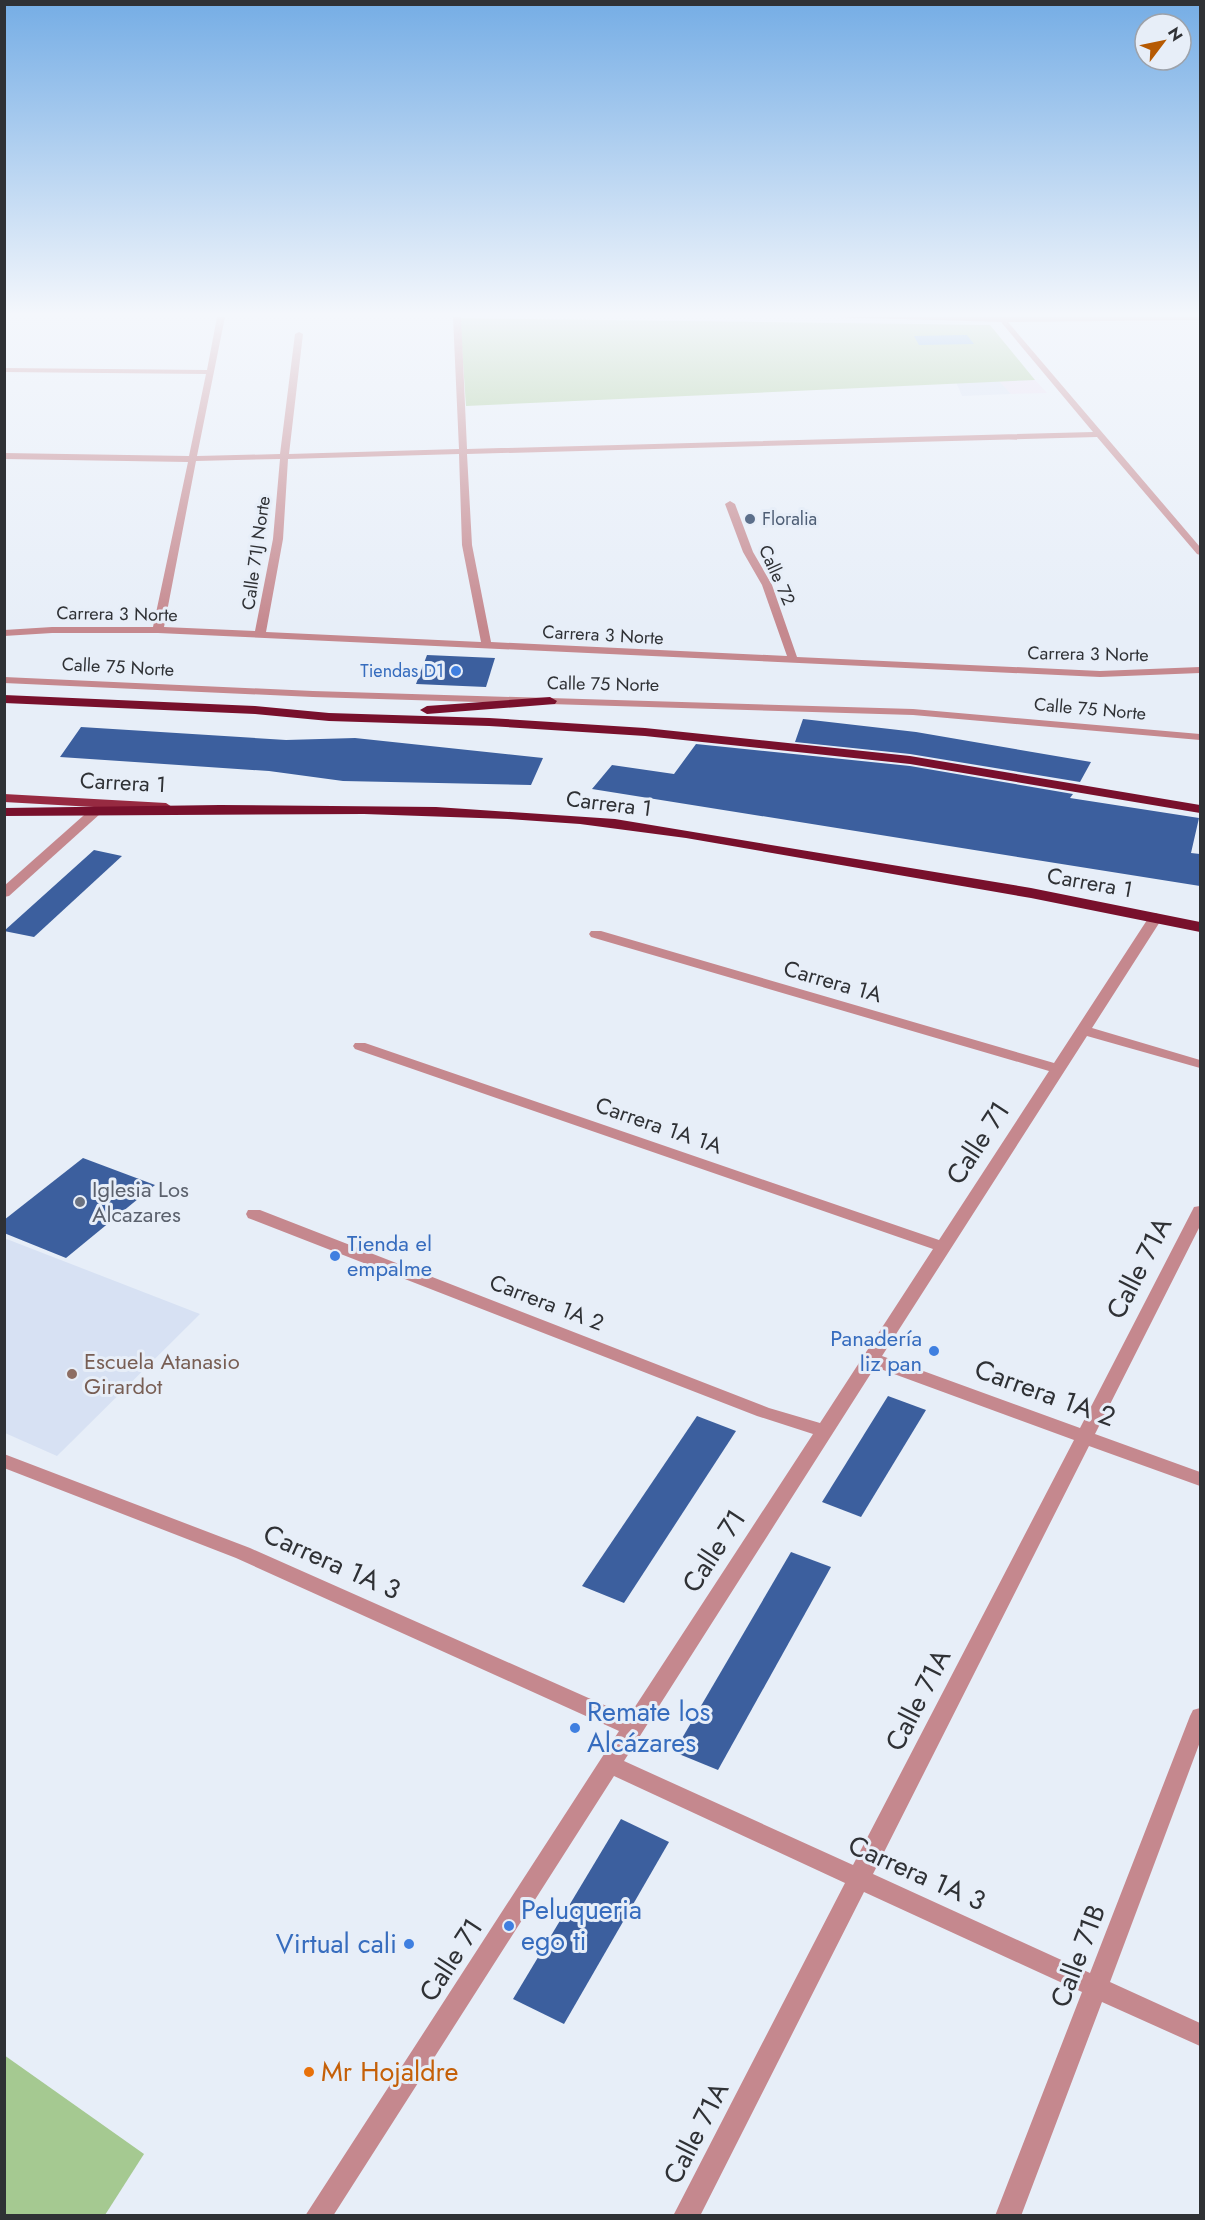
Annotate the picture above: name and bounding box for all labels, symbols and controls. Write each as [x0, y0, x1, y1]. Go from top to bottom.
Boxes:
north arrow [1133, 12, 1193, 72]
text: N [1162, 23, 1188, 46]
street label: Calle 71J Norte [235, 494, 277, 612]
place label: Floralia [762, 506, 817, 532]
marker: Floralia [743, 512, 757, 526]
street label: Calle 72 [752, 541, 802, 609]
street label: Carrera 3 Norte [56, 600, 178, 628]
street label: Carrera 3 Norte [542, 619, 664, 651]
street label: Carrera 3 Norte [1027, 640, 1149, 668]
street label: Calle 75 Norte [61, 651, 175, 683]
place label: Tiendas D1 [360, 658, 444, 684]
marker: Tiendas D1 [449, 664, 463, 678]
street label: Calle 75 Norte [547, 670, 659, 698]
street label: Calle 75 Norte [1033, 691, 1147, 727]
street label: Carrera 1 [79, 764, 167, 800]
street label: Carrera 1 [564, 782, 654, 824]
street label: Carrera 1 [1045, 859, 1135, 905]
street label: Carrera 1A [780, 952, 886, 1010]
street label: Carrera 1A 1A [591, 1088, 727, 1162]
street label: Calle 71 [936, 1093, 1019, 1192]
place label: Iglesia Los Alcazares [92, 1173, 189, 1230]
marker: Iglesia Los Alcazares [73, 1195, 87, 1209]
street label: Calle 71A [1096, 1210, 1181, 1326]
place label: Tienda el empalme [347, 1227, 432, 1284]
marker: Tienda el empalme [328, 1249, 342, 1263]
street label: Carrera 1A 2 [485, 1266, 609, 1338]
place label: Panadería liz pan [830, 1322, 922, 1379]
marker: Panadería liz pan [927, 1344, 941, 1358]
place label: Escuela Atanasio Girardot [84, 1345, 240, 1402]
street label: Carrera 1A 2 [969, 1349, 1121, 1436]
marker: Escuela Atanasio Girardot [65, 1367, 79, 1381]
street label: Calle 71 [672, 1501, 755, 1600]
street label: Carrera 1A 3 [257, 1514, 407, 1609]
street label: Calle 71A [875, 1642, 960, 1758]
place label: Remate los Alcázares [587, 1692, 711, 1762]
marker: Remate los Alcázares [568, 1721, 582, 1735]
street label: Carrera 1A 3 [842, 1825, 992, 1920]
place label: Peluqueria ego ti [521, 1890, 642, 1960]
street label: Calle 71B [1040, 1899, 1115, 2013]
street label: Calle 71 [409, 1910, 492, 2009]
marker: Peluqueria ego ti [502, 1919, 516, 1933]
place label: Virtual cali [276, 1924, 397, 1963]
marker: Virtual cali [402, 1937, 416, 1951]
place label: Mr Hojaldre [321, 2052, 458, 2091]
marker: Mr Hojaldre [302, 2065, 316, 2079]
street label: Calle 71A [653, 2075, 738, 2191]

